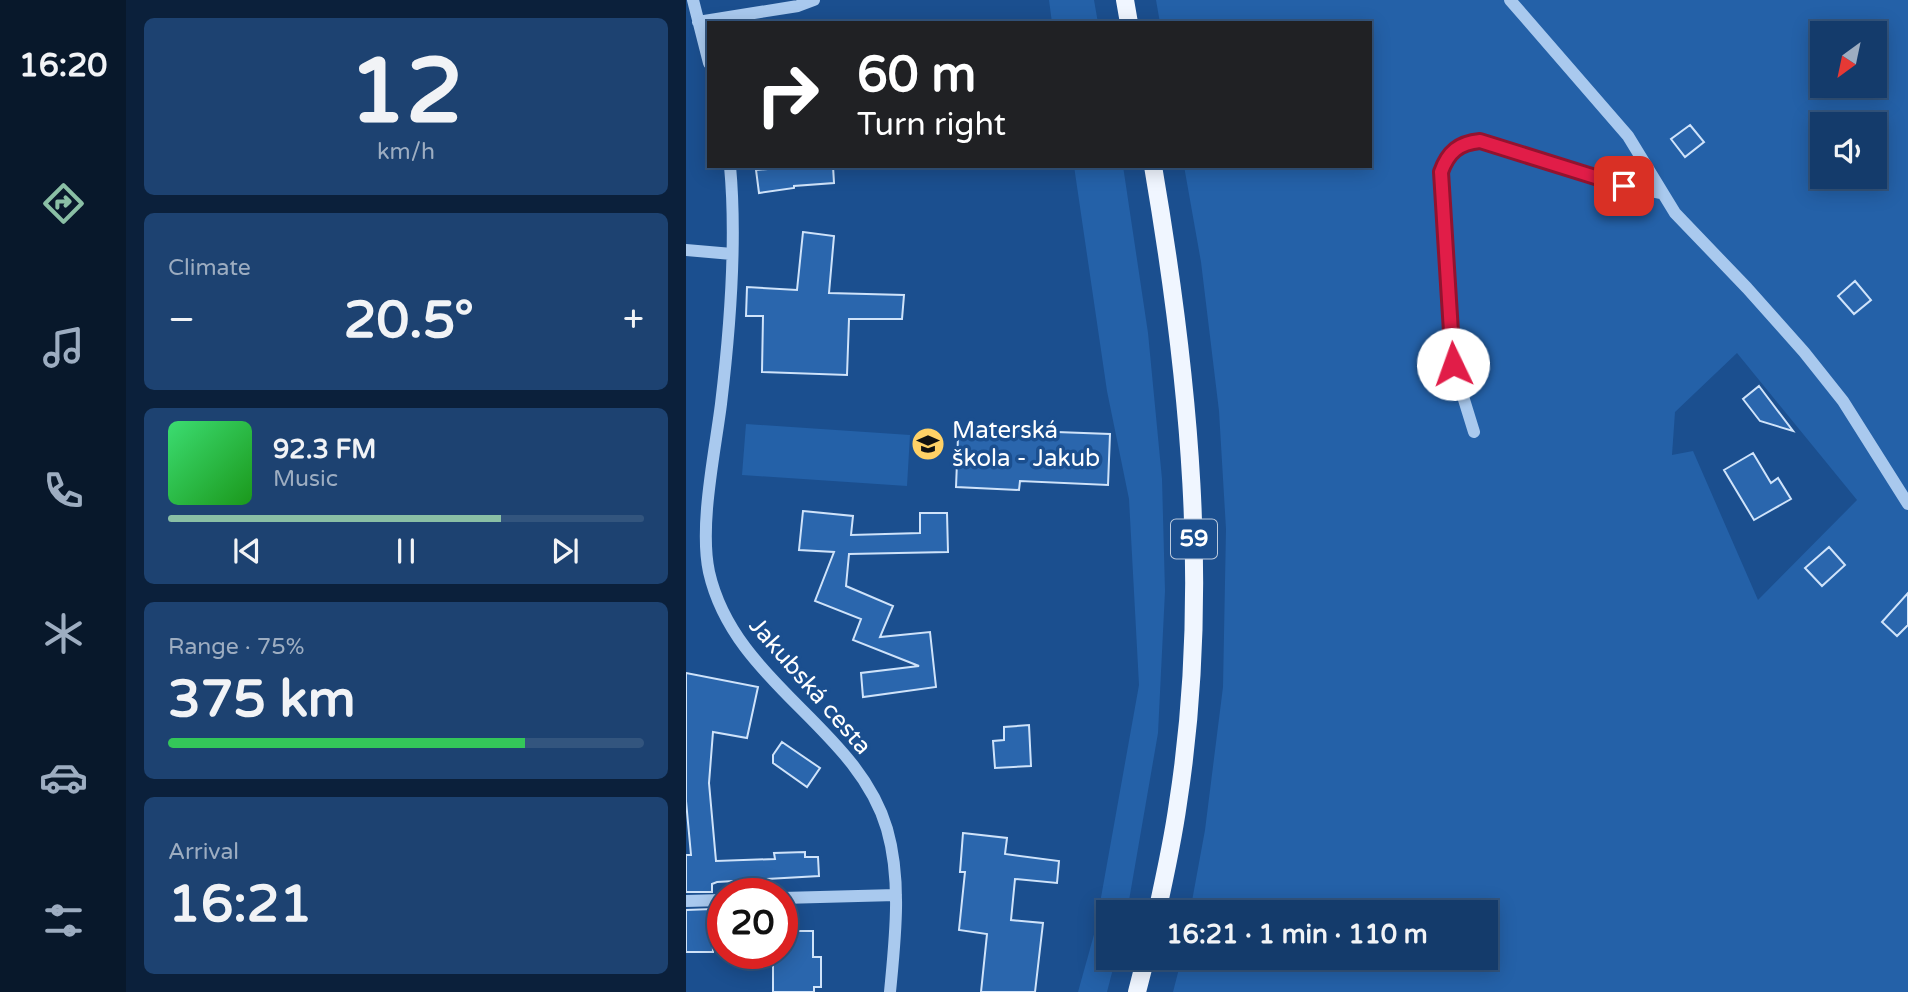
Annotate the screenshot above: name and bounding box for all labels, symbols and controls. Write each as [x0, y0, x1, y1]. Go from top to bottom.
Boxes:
north arrow [1810, 21, 1886, 98]
map controls [1810, 21, 1887, 189]
text: 12 [349, 37, 463, 147]
text: 60 m [857, 46, 976, 105]
text: 16:20 [19, 47, 107, 85]
icon: right [742, 49, 833, 140]
text: Turn right [857, 106, 1006, 144]
button: sound [1810, 112, 1887, 189]
text: km/h [377, 138, 435, 166]
pin [1594, 156, 1654, 216]
icon: arrive [1605, 167, 1643, 205]
icon: directions [39, 179, 88, 228]
text: Climate [168, 254, 251, 282]
text: 20.5° [344, 289, 474, 352]
text: − [168, 297, 195, 343]
text: + [623, 297, 644, 343]
icon: music [39, 323, 88, 372]
position arrow [1416, 327, 1490, 401]
place label: Materská škola - Jakub [952, 416, 1100, 473]
school or university icon: Materská škola - Jakub [909, 425, 947, 463]
text: 92.3 FM [273, 434, 376, 465]
text: Music [273, 465, 338, 493]
icon: phone [39, 466, 88, 515]
road number: 59 [1171, 520, 1217, 558]
icon: previous [228, 532, 266, 570]
icon: pause [387, 532, 425, 570]
icon: next [546, 532, 584, 570]
icon: climate [39, 609, 88, 658]
street label: Jakubská cesta [743, 612, 877, 760]
text: Range · 75% [168, 633, 304, 661]
text: 375 km [168, 668, 356, 731]
icon: car [39, 753, 88, 802]
text: Arrival [168, 838, 239, 866]
text: 16:21 [168, 873, 312, 936]
speed limit sign: 20 [707, 878, 798, 969]
icon: filters [39, 896, 88, 945]
text: 16:21 · 1 min · 110 m [1166, 919, 1428, 950]

